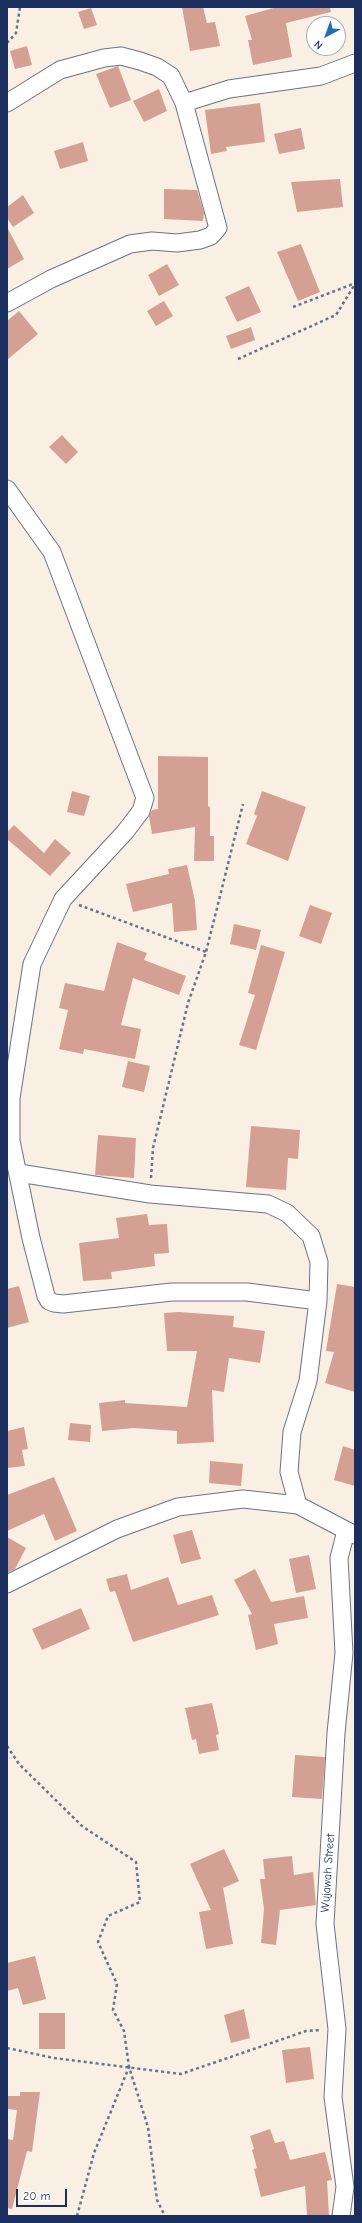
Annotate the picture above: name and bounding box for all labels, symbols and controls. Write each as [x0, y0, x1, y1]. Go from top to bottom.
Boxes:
north arrow [306, 16, 346, 56]
text: N [311, 37, 325, 52]
street label: Wujawah Street [318, 1833, 338, 1913]
scale bar [18, 2181, 69, 2207]
text: 20 m [23, 2189, 51, 2203]

